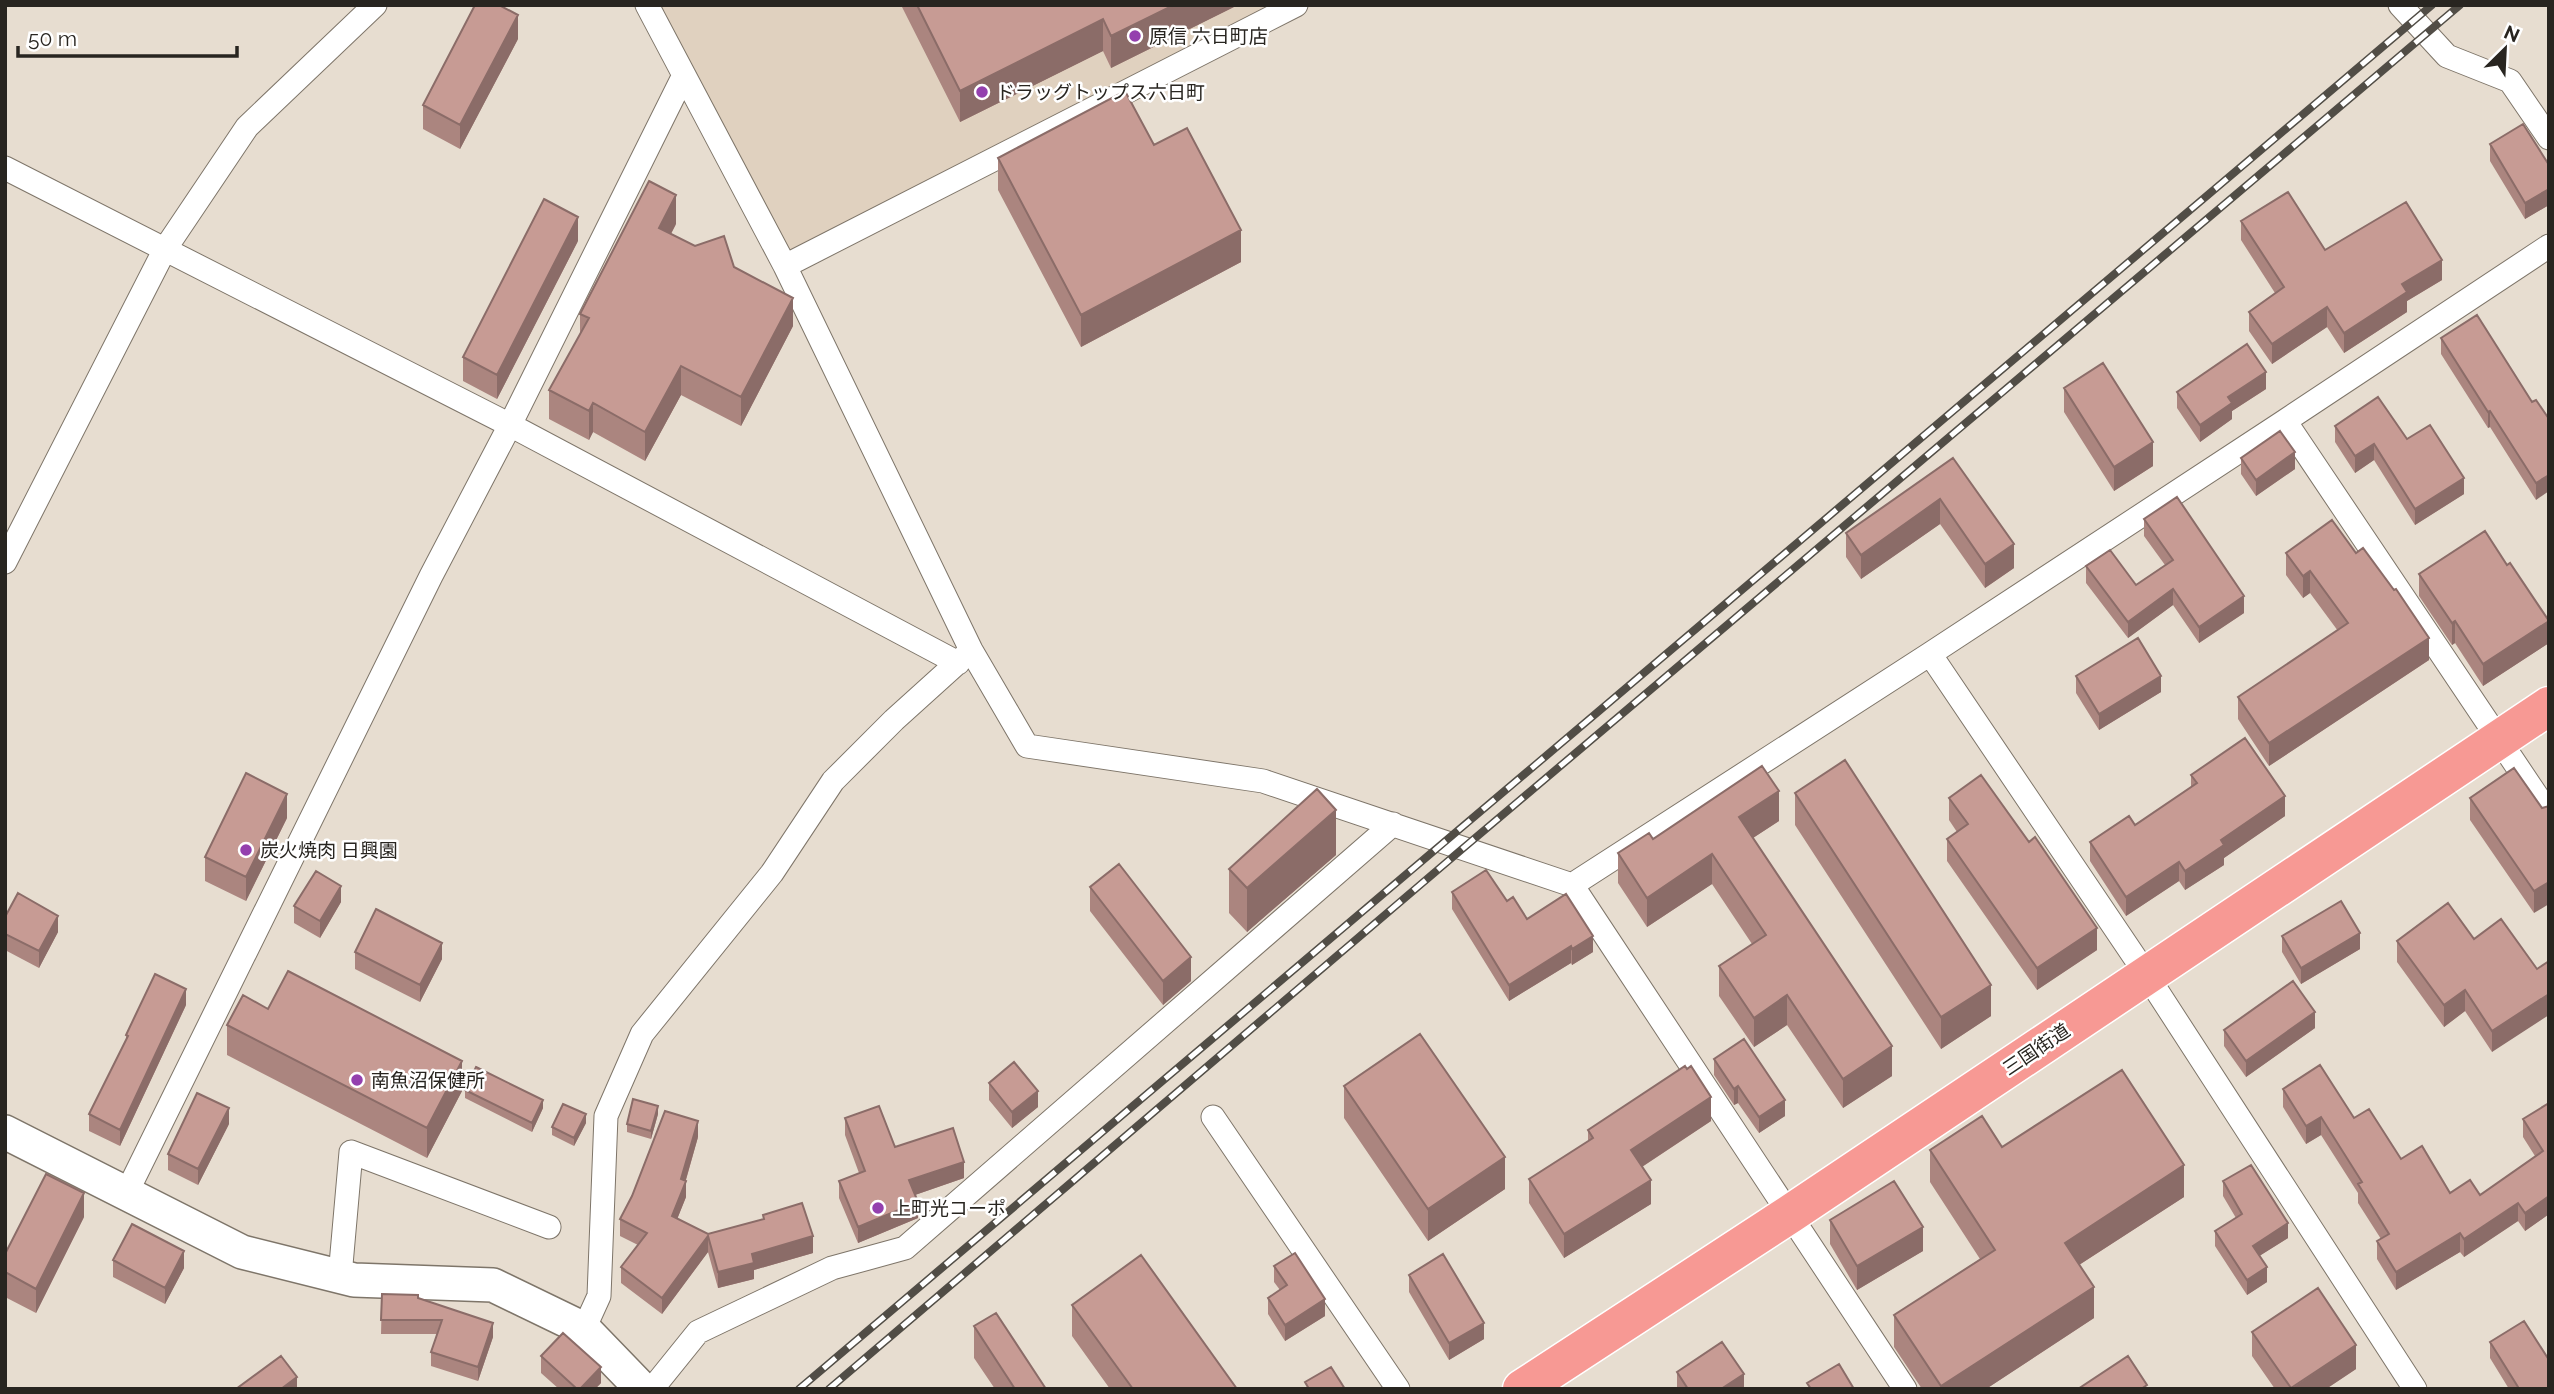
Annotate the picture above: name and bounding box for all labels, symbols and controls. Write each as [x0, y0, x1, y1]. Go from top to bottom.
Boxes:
scale bar [18, 14, 236, 58]
north arrow [2470, 14, 2540, 84]
text: N [2501, 20, 2523, 46]
place label: 原信 六日町店 [1149, 25, 1268, 47]
text: 50 m [28, 26, 77, 51]
marker: 原信 六日町店 [1127, 28, 1143, 44]
place label: ドラッグトップス六日町 [996, 81, 1205, 103]
marker: ドラッグトップス六日町 [974, 84, 990, 100]
place label: 炭火焼肉 日興園 [260, 839, 398, 861]
marker: 炭火焼肉 日興園 [238, 842, 254, 858]
street label: 三国街道 [1998, 1019, 2074, 1079]
place label: 南魚沼保健所 [371, 1069, 485, 1091]
marker: 南魚沼保健所 [349, 1072, 365, 1088]
place label: 上町光コーポ [892, 1197, 1006, 1219]
marker: 上町光コーポ [870, 1200, 886, 1216]

